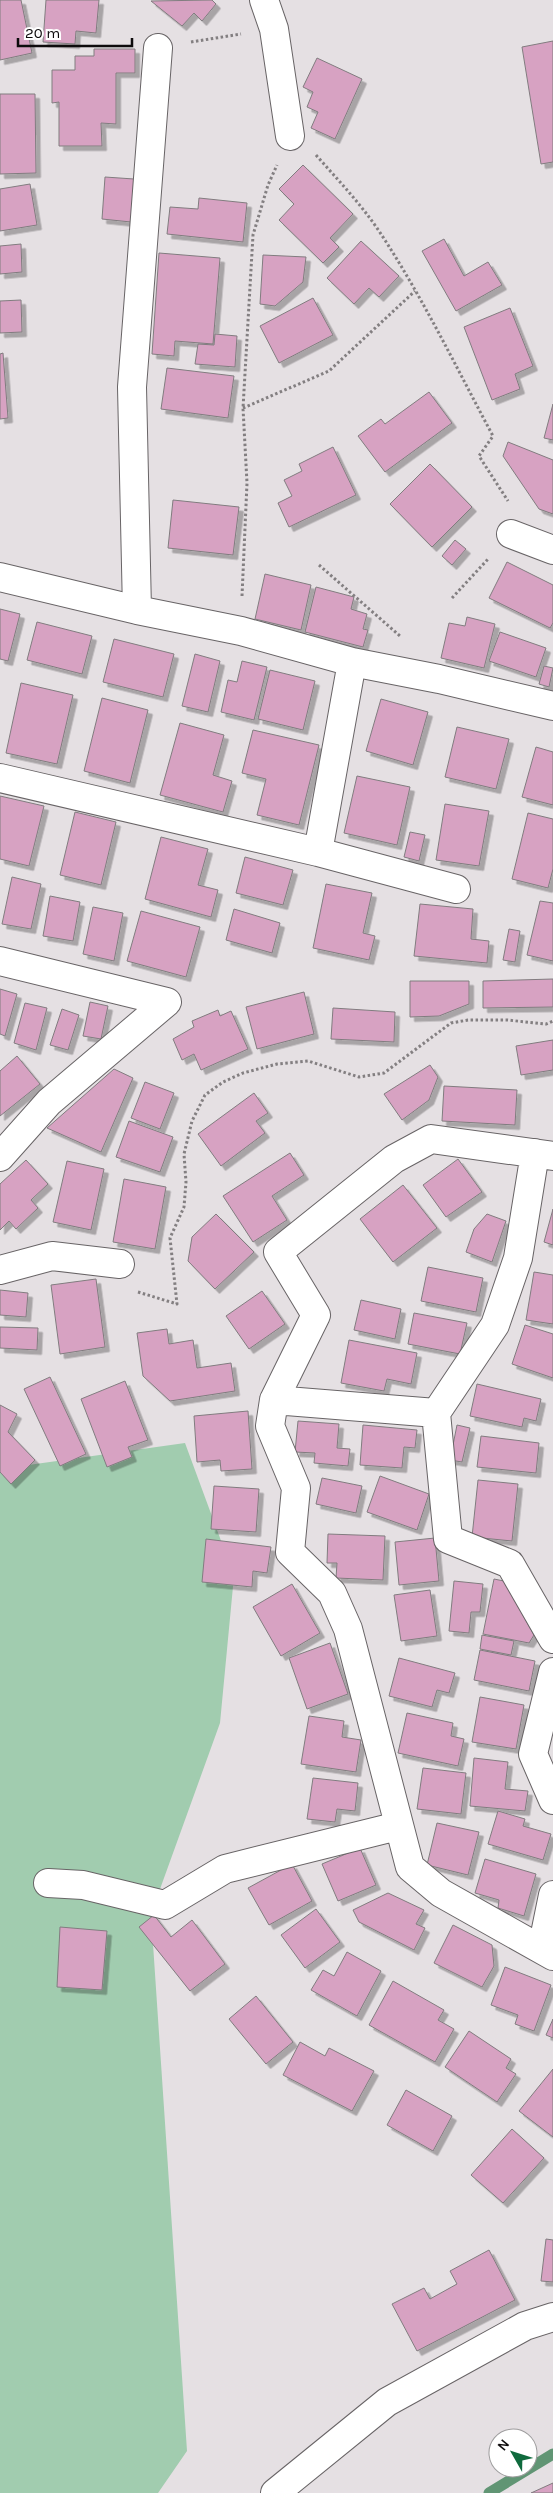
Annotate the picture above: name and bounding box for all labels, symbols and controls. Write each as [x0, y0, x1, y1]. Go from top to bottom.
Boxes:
scale bar [18, 15, 131, 47]
text: 20 m [25, 24, 60, 42]
north arrow [488, 2428, 538, 2478]
text: N [494, 2436, 513, 2454]

